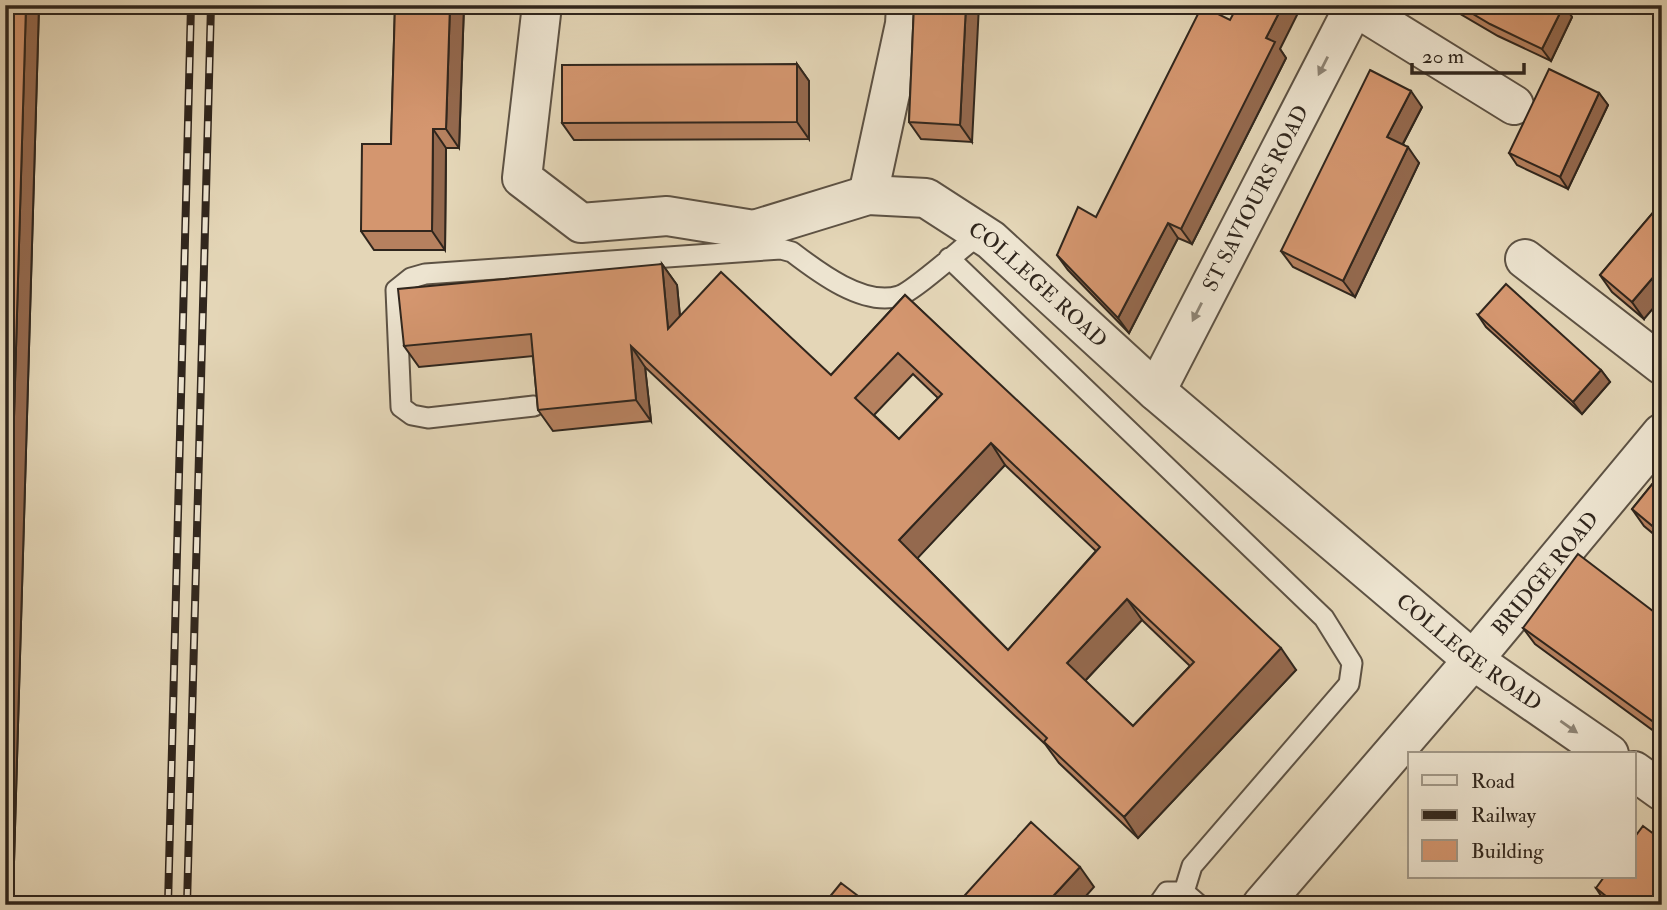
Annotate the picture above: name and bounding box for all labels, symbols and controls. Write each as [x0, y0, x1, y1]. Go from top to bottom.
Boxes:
scale bar [1412, 32, 1524, 76]
text: 20 m [1422, 43, 1464, 70]
one-way arrow [1318, 56, 1329, 76]
street label: ST SAVIOURS ROAD [1196, 100, 1315, 296]
street label: COLLEGE ROAD [964, 216, 1113, 353]
one-way arrow [1191, 302, 1202, 322]
street label: BRIDGE ROAD [1486, 506, 1605, 641]
street label: COLLEGE ROAD [1391, 587, 1547, 717]
one-way arrow [1560, 720, 1578, 734]
legend [1408, 752, 1636, 878]
text: Road [1471, 768, 1516, 795]
text: Railway [1471, 802, 1537, 829]
text: Building [1471, 838, 1544, 865]

